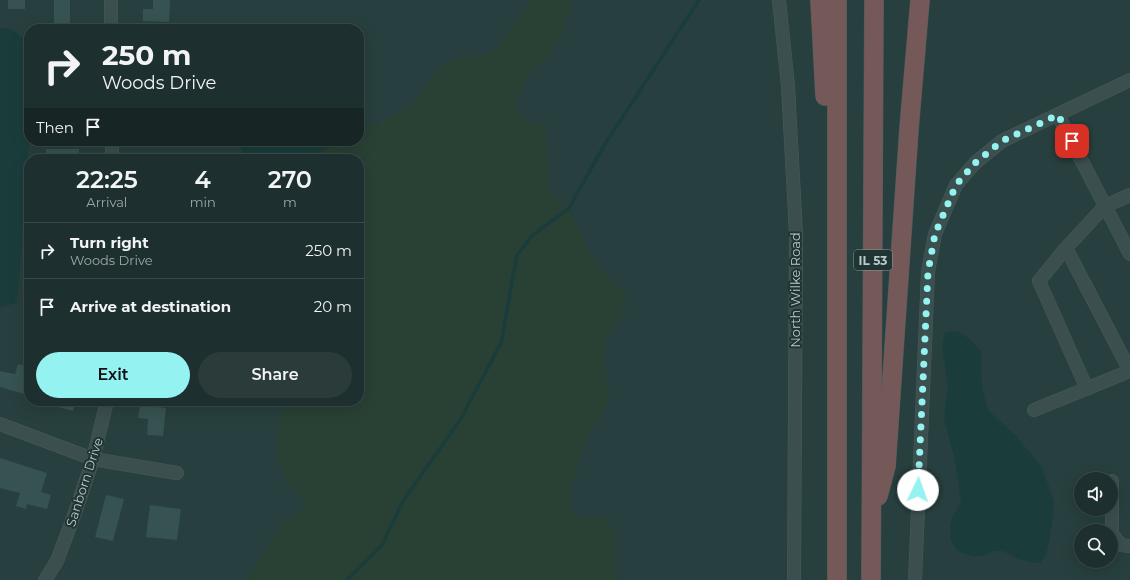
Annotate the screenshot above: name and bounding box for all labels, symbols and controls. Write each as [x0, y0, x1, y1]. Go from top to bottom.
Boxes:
text: 250 m [102, 38, 192, 72]
icon: right [36, 40, 88, 92]
text: Woods Drive [102, 72, 216, 94]
icon: arrive [82, 116, 104, 138]
text: Then [36, 118, 74, 137]
pin [1055, 124, 1089, 158]
icon: arrive [1061, 130, 1083, 152]
text: 22:25 [76, 165, 138, 194]
text: 4 [195, 165, 211, 194]
text: 270 [268, 165, 312, 194]
text: Arrival [86, 194, 127, 210]
text: min [190, 194, 216, 210]
text: m [283, 194, 297, 210]
street label: North Wilke Road [787, 232, 803, 348]
text: Turn right [70, 233, 149, 252]
icon: right [36, 240, 58, 262]
text: 250 m [305, 241, 352, 260]
road number: IL 53 [854, 250, 892, 270]
text: Woods Drive [70, 252, 153, 268]
icon: arrive [36, 296, 58, 318]
text: Arrive at destination [70, 297, 231, 316]
text: 20 m [314, 297, 352, 316]
button: Exit [36, 352, 190, 398]
button: Share [198, 352, 352, 398]
street label: Sanborn Drive [62, 435, 106, 529]
position arrow [897, 469, 939, 511]
map controls [1074, 472, 1118, 568]
button: sound [1074, 472, 1118, 516]
button: search [1074, 524, 1118, 568]

